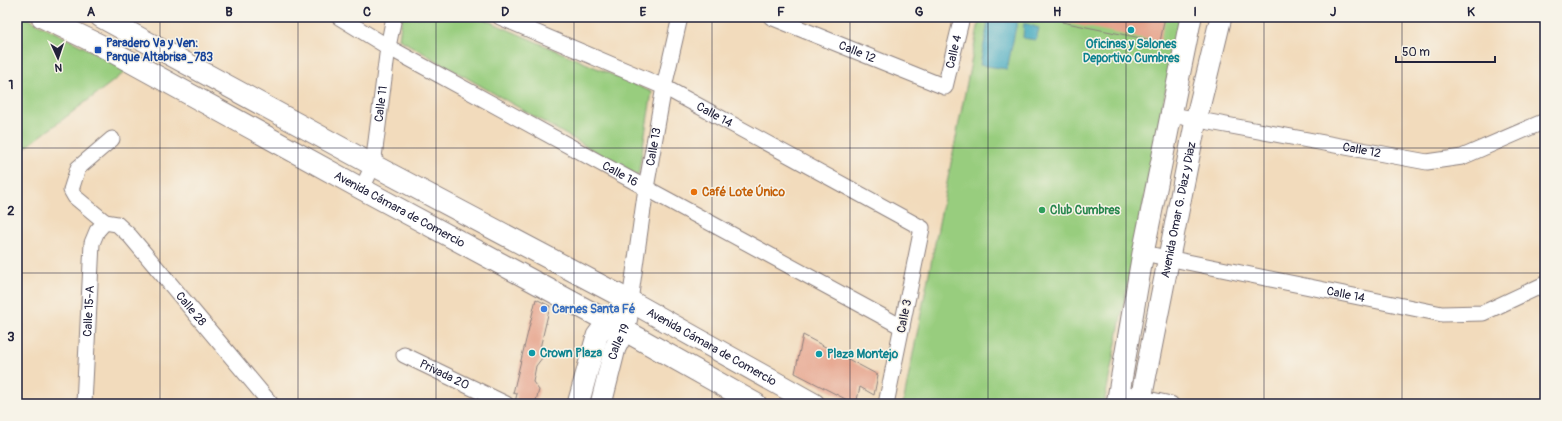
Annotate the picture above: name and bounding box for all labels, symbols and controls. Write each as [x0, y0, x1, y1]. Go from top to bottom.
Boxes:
text: A [87, 4, 96, 20]
text: B [225, 4, 233, 20]
text: C [363, 4, 371, 20]
text: D [501, 4, 509, 20]
text: E [640, 4, 647, 20]
text: F [777, 4, 785, 20]
text: G [915, 4, 924, 20]
text: H [1053, 4, 1061, 20]
text: I [1193, 4, 1197, 20]
text: J [1330, 4, 1336, 20]
text: K [1467, 4, 1475, 20]
marker: Oficinas y Salones Deportivo Cumbres [1126, 25, 1136, 35]
street label: Calle 4 [943, 33, 965, 70]
place label: Paradero Va y Ven: Parque Altabrisa_783 [106, 36, 213, 65]
place label: Oficinas y Salones Deportivo Cumbres [1083, 37, 1180, 66]
north arrow [38, 38, 78, 78]
street label: Calle 12 [836, 38, 878, 66]
scale bar [1396, 38, 1495, 64]
marker: Paradero Va y Ven: Parque Altabrisa_783 [93, 45, 103, 55]
text: 50 m [1402, 45, 1430, 60]
text: N [54, 61, 63, 74]
text: 1 [8, 77, 14, 93]
street label: Calle 11 [372, 85, 391, 123]
street label: Calle 14 [694, 99, 735, 131]
street label: Calle 13 [643, 126, 665, 167]
street label: Avenida Omar G. Diaz y Diaz [1158, 140, 1200, 279]
street label: Calle 12 [1341, 140, 1382, 161]
street label: Calle 16 [599, 158, 641, 190]
street label: Avenida Cámara de Comercio [331, 168, 468, 251]
place label: Café Lote Único [702, 184, 785, 200]
marker: Café Lote Único [689, 187, 699, 197]
text: 2 [7, 203, 15, 219]
place label: Club Cumbres [1050, 203, 1120, 218]
marker: Club Cumbres [1037, 205, 1047, 215]
street label: Calle 14 [1325, 284, 1366, 306]
street label: Calle 15-A [80, 285, 98, 337]
street label: Calle 28 [172, 289, 209, 329]
street label: Calle 3 [894, 298, 915, 334]
place label: Carnes Santa Fé [552, 302, 636, 317]
marker: Carnes Santa Fé [539, 304, 549, 314]
street label: Avenida Cámara de Comercio [644, 305, 780, 390]
street label: Calle 19 [605, 322, 633, 361]
text: 3 [7, 329, 15, 345]
place label: Crown Plaza [540, 346, 603, 361]
place label: Plaza Montejo [827, 347, 899, 362]
marker: Crown Plaza [527, 348, 537, 358]
marker: Plaza Montejo [814, 349, 824, 359]
street label: Privada 20 [417, 357, 472, 393]

